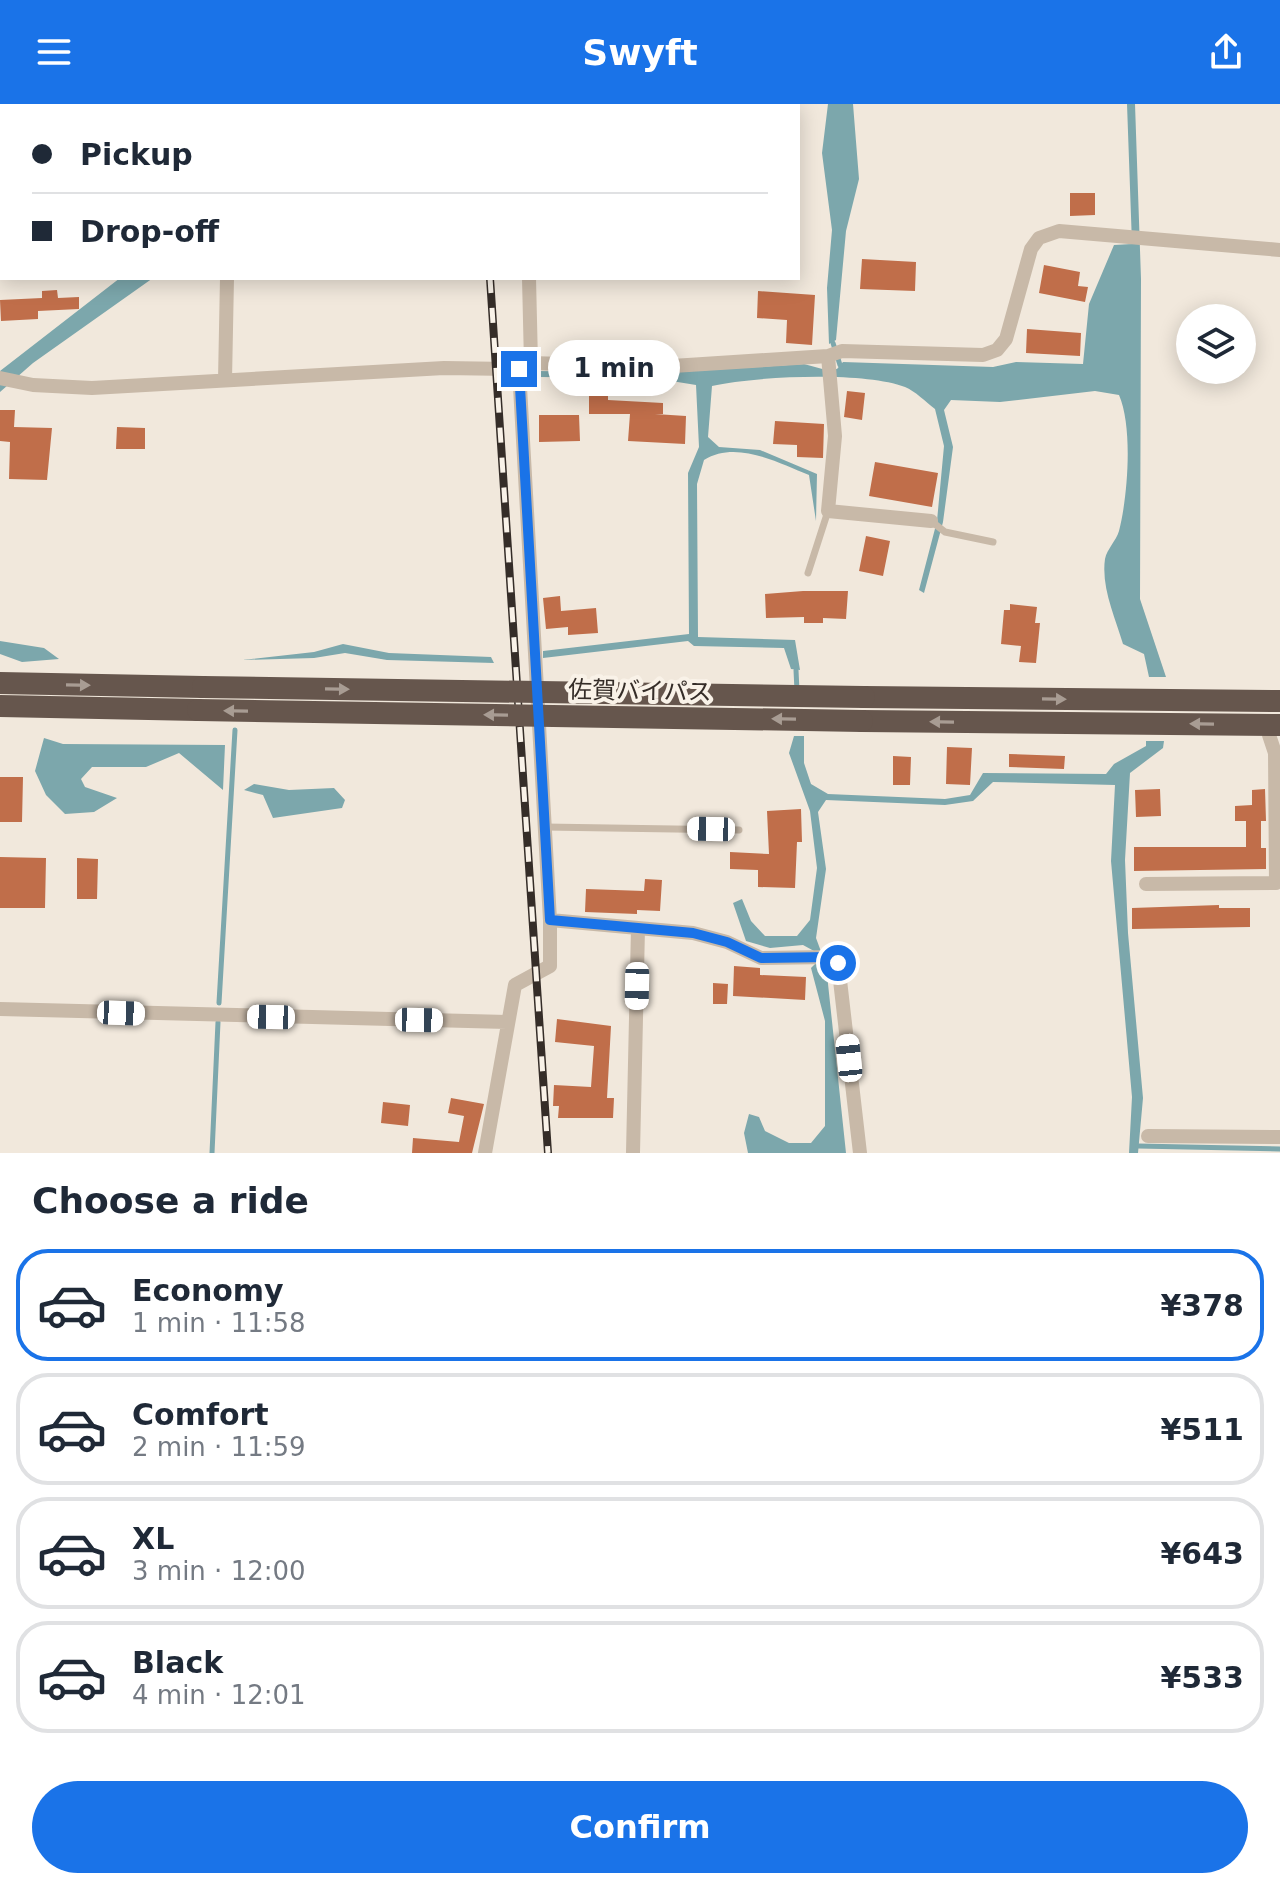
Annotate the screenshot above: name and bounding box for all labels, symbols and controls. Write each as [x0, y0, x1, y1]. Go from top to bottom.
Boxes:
icon: menu [32, 30, 76, 74]
icon: share [1204, 30, 1248, 74]
text: Swyft [582, 32, 698, 73]
text: Pickup [80, 137, 193, 172]
text: Drop-off [80, 214, 219, 249]
map controls [1176, 304, 1256, 384]
button: layers [1176, 304, 1256, 384]
callout: 1 min [547, 341, 679, 397]
route end [501, 351, 537, 387]
text: 1 min [573, 353, 655, 383]
street label: 佐賀バイパス [568, 676, 712, 706]
one-way arrow [66, 679, 91, 691]
one-way arrow [325, 683, 350, 696]
one-way arrow [1042, 693, 1067, 705]
one-way arrow [223, 705, 248, 717]
one-way arrow [483, 709, 508, 721]
one-way arrow [771, 713, 796, 726]
one-way arrow [929, 715, 954, 728]
one-way arrow [1189, 718, 1214, 730]
car [687, 817, 735, 841]
route start [820, 945, 856, 981]
car [625, 962, 649, 1010]
car [97, 1000, 145, 1026]
car [247, 1005, 295, 1029]
car [395, 1008, 443, 1032]
car [835, 1033, 863, 1083]
text: Choose a ride [32, 1180, 309, 1221]
icon: car [36, 1269, 108, 1341]
text: Economy [132, 1273, 284, 1308]
text: ¥378 [1161, 1288, 1244, 1323]
text: 1 min · 11:58 [132, 1308, 306, 1338]
icon: car [36, 1393, 108, 1465]
text: Comfort [132, 1397, 269, 1432]
text: ¥511 [1161, 1412, 1244, 1447]
text: 2 min · 11:59 [132, 1432, 306, 1462]
icon: car [36, 1517, 108, 1589]
text: XL [132, 1521, 174, 1556]
text: ¥643 [1161, 1536, 1244, 1571]
text: 3 min · 12:00 [132, 1556, 306, 1586]
icon: car [36, 1641, 108, 1713]
text: Black [132, 1645, 223, 1680]
text: ¥533 [1161, 1660, 1244, 1695]
text: 4 min · 12:01 [132, 1680, 306, 1710]
button: Confirm [32, 1781, 1248, 1873]

